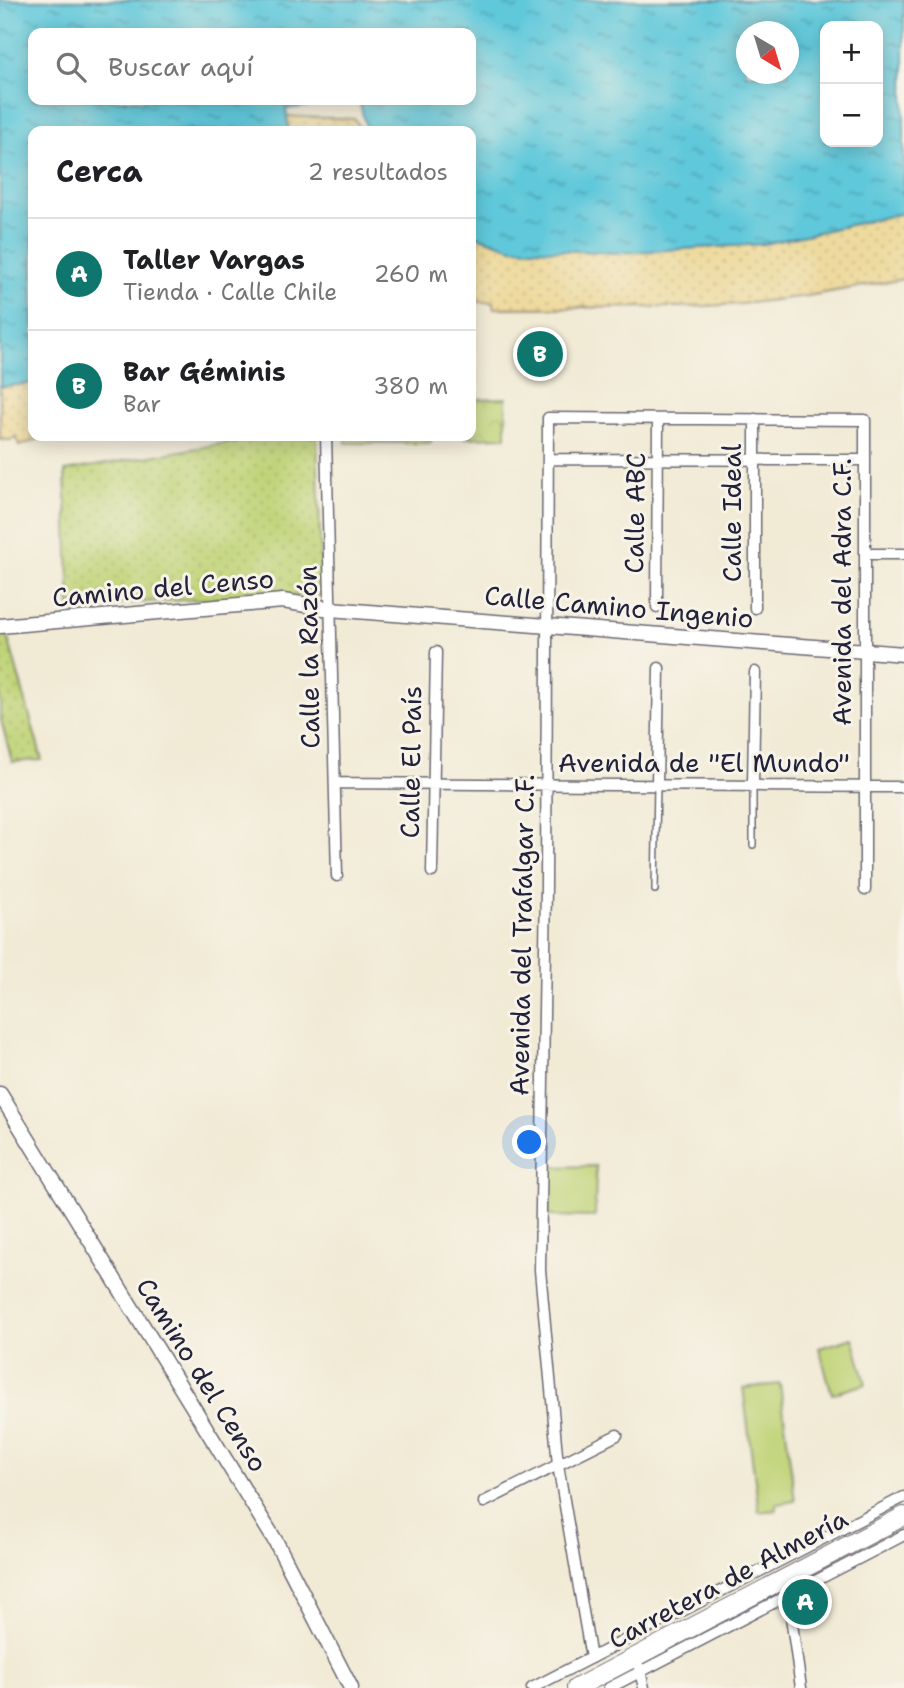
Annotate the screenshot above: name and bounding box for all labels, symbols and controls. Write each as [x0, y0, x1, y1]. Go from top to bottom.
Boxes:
north arrow [736, 21, 799, 84]
map controls [820, 21, 883, 147]
button: + [820, 21, 883, 84]
search box [28, 28, 476, 105]
icon: search [52, 48, 90, 86]
text: Buscar aquí [108, 49, 254, 84]
button: − [820, 84, 883, 147]
text: Cerca [56, 151, 143, 192]
text: 2 resultados [308, 157, 448, 187]
text: Taller Vargas [123, 242, 305, 277]
text: A [70, 259, 88, 289]
text: 260 m [374, 259, 448, 289]
text: Tienda · Calle Chile [123, 277, 337, 307]
pin: B [517, 328, 563, 380]
text: Bar Géminis [123, 354, 286, 389]
text: B [72, 371, 86, 401]
text: 380 m [373, 371, 448, 401]
text: Bar [123, 389, 161, 419]
street label: Calle Ideal [714, 444, 749, 582]
street label: Calle ABC [616, 452, 653, 574]
street label: Avenida del Adra C.F. [824, 458, 859, 726]
street label: Camino del Censo [51, 560, 275, 615]
street label: Calle la Razón [289, 565, 328, 749]
street label: Calle Camino Ingenio [483, 577, 755, 636]
street label: Calle El País [392, 685, 429, 839]
street label: Avenida de "El Mundo" [558, 745, 850, 780]
street label: Avenida del Trafalgar C.F. [501, 774, 542, 1096]
your location [512, 1125, 546, 1159]
street label: Camino del Censo [129, 1271, 276, 1478]
street label: Carretera de Almería [603, 1503, 853, 1655]
pin: A [782, 1576, 828, 1628]

